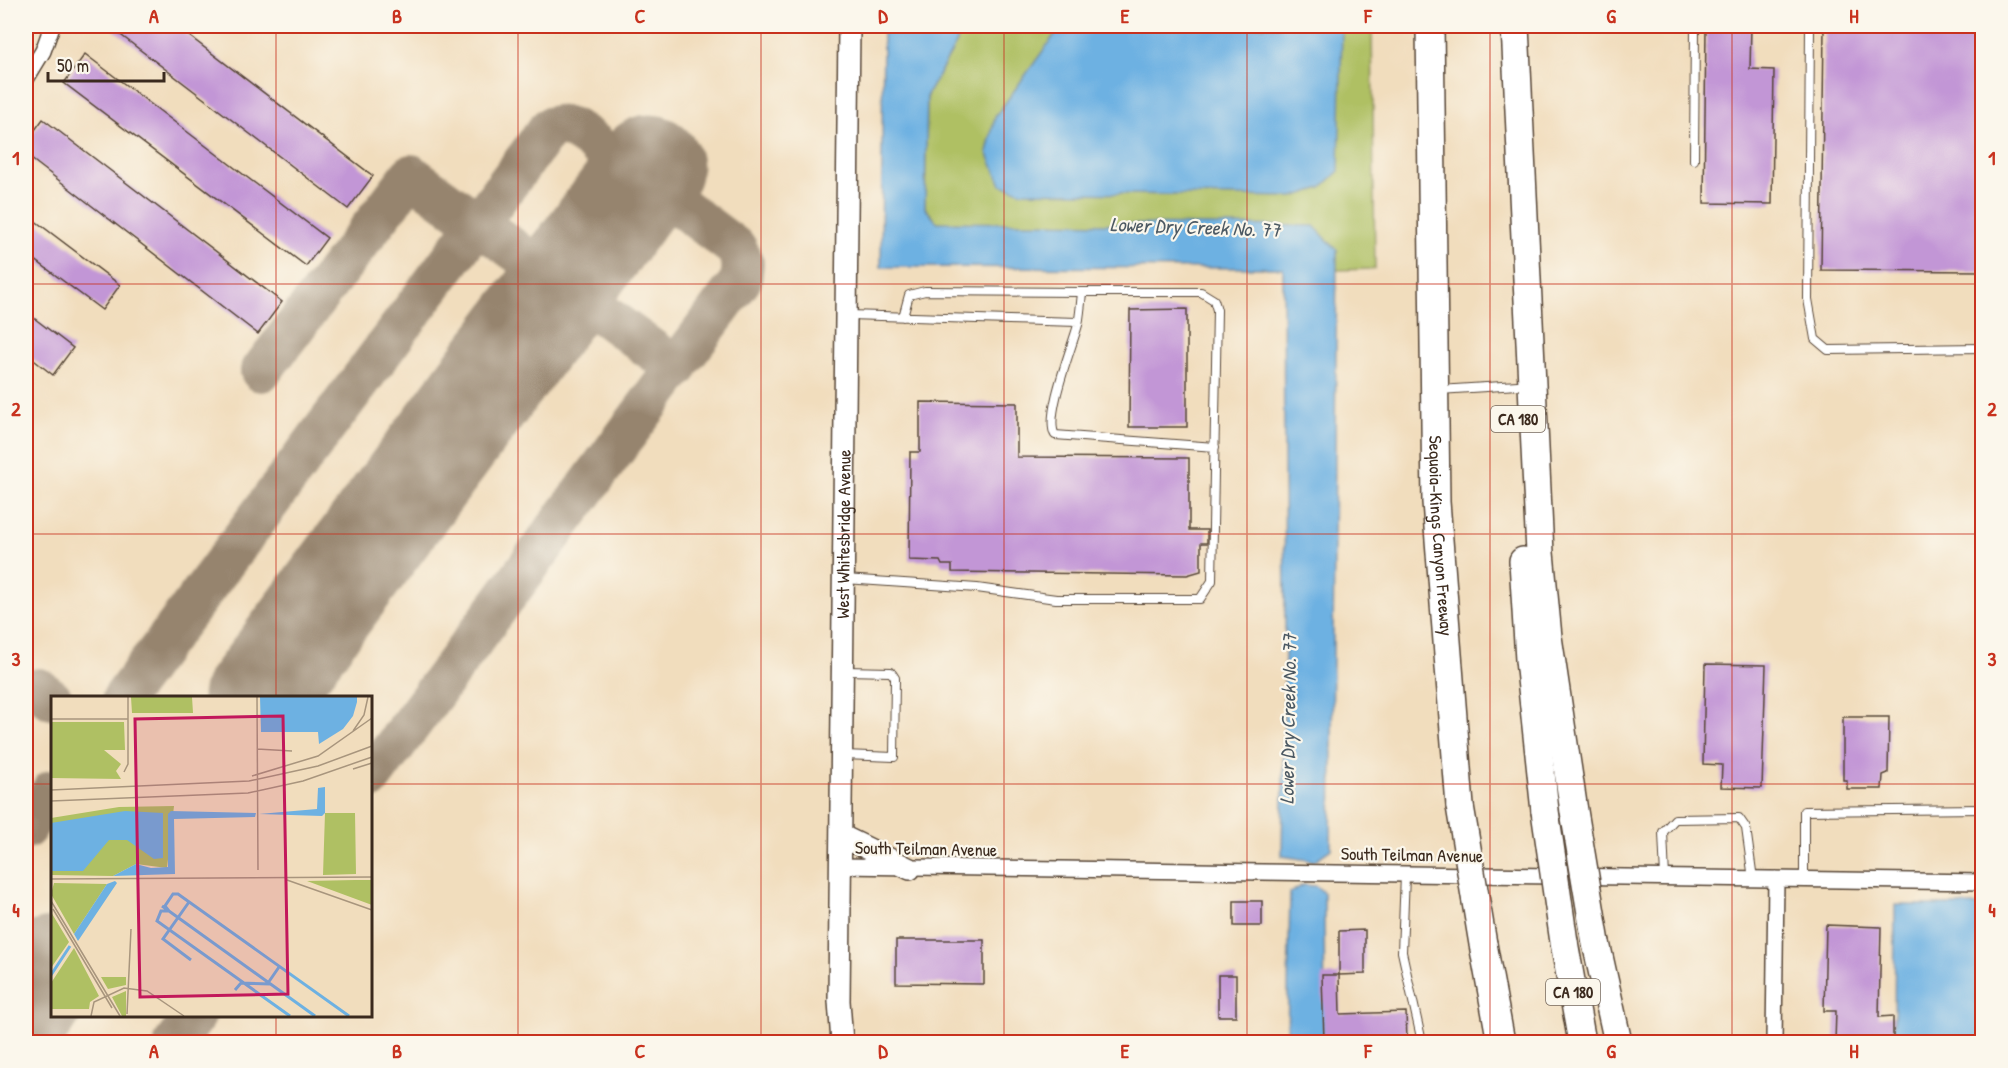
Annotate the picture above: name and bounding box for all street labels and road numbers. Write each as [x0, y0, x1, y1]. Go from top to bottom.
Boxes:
road number: CA 180 [1491, 406, 1545, 432]
street label: Sequoia–Kings Canyon Freeway [1423, 435, 1460, 637]
street label: West Whitesbridge Avenue [830, 449, 857, 619]
street label: South Teilman Avenue [855, 835, 997, 862]
street label: South Teilman Avenue [1341, 841, 1483, 868]
road number: CA 180 [1546, 979, 1600, 1005]

